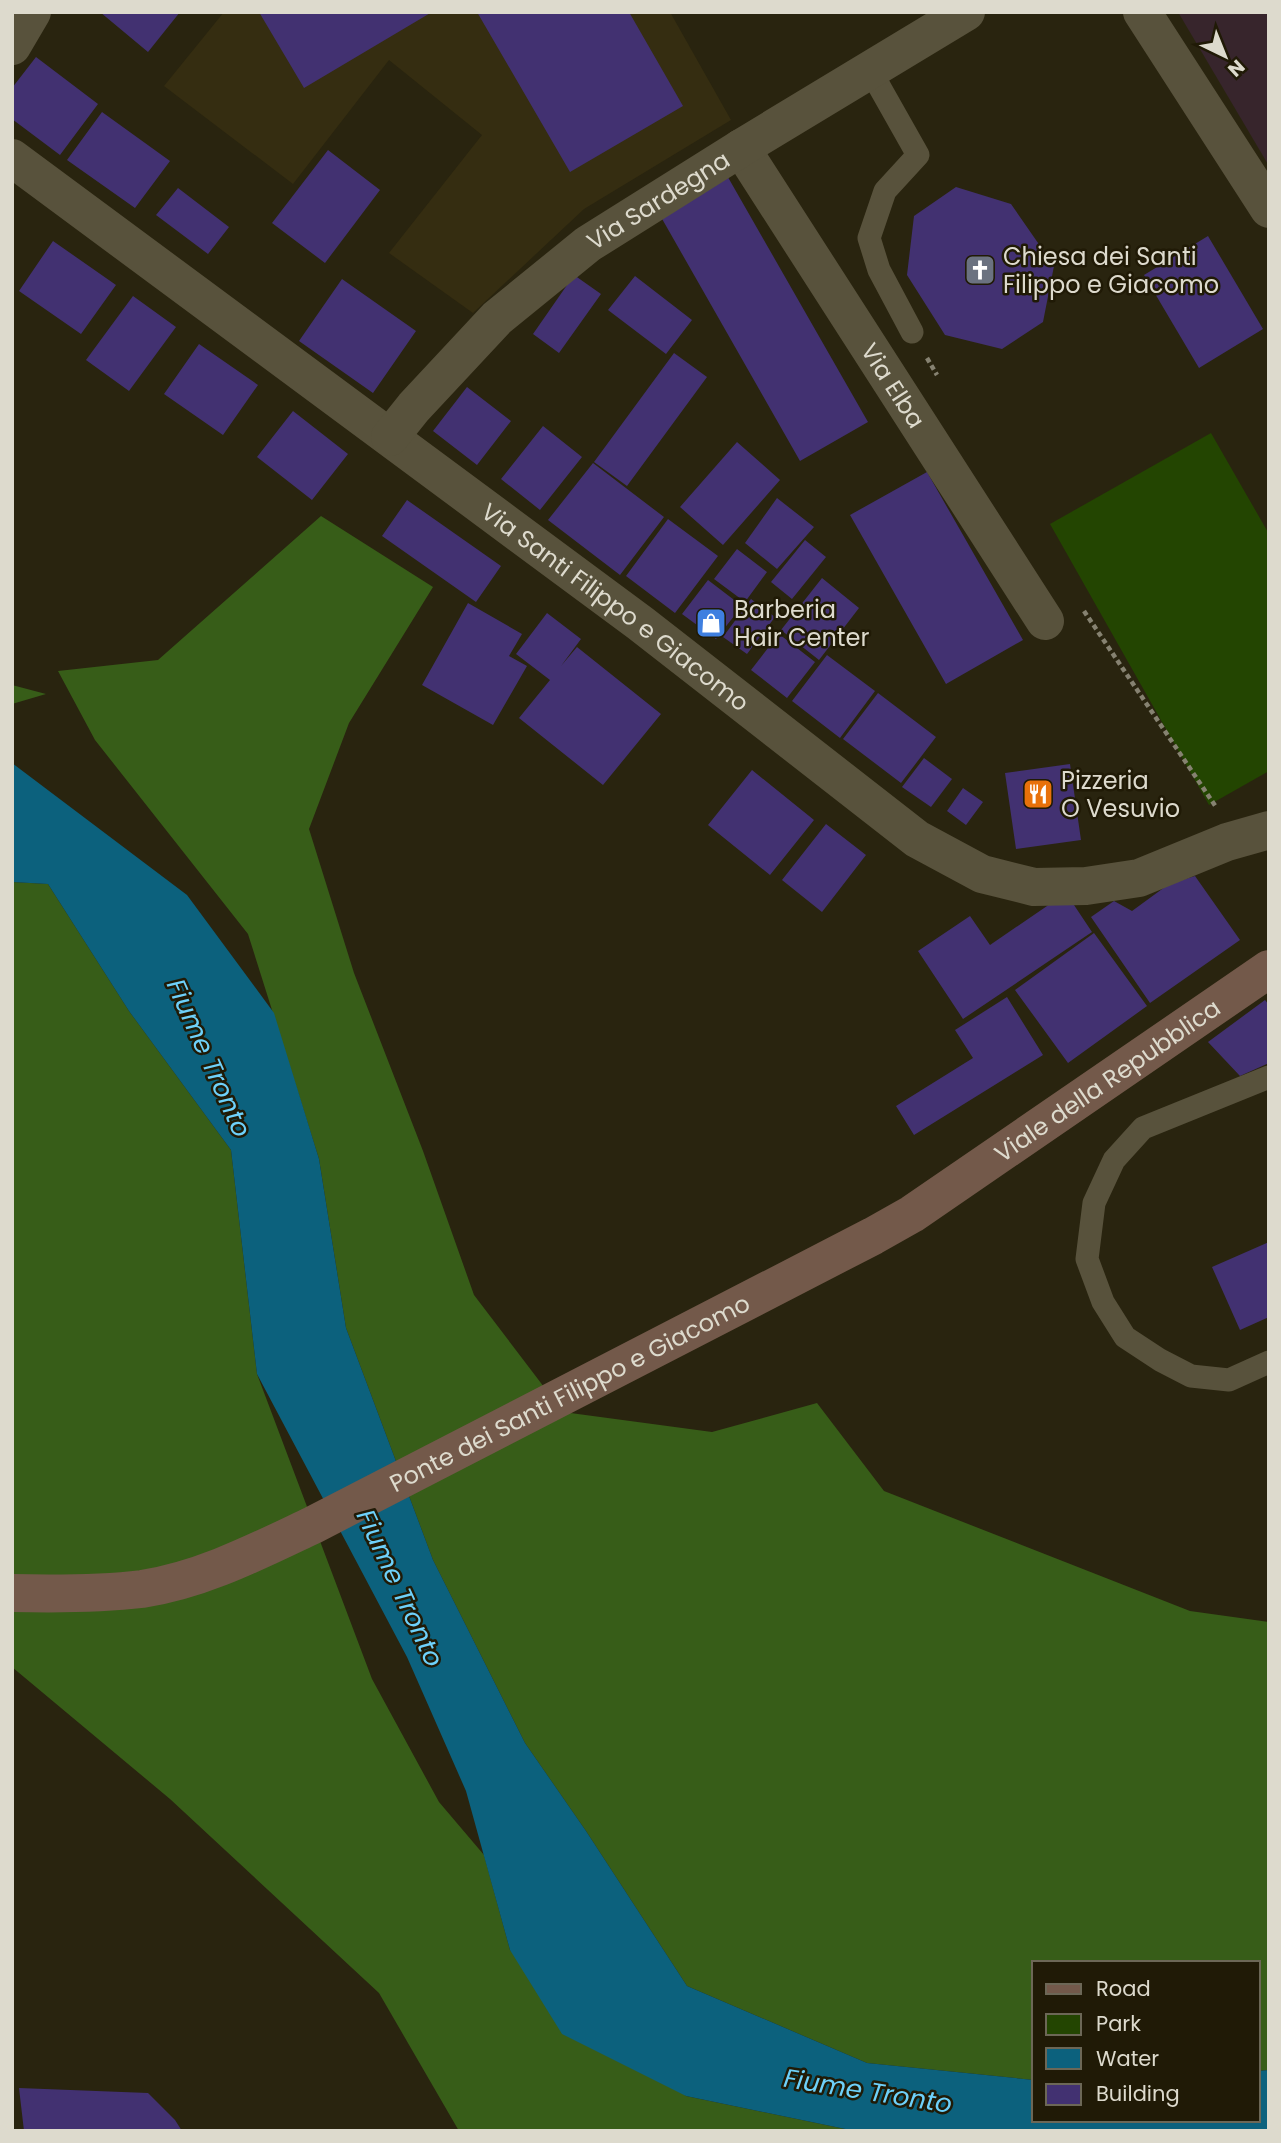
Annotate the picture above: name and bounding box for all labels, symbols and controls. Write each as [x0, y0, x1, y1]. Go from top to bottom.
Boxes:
north arrow [1190, 21, 1260, 91]
text: N [1222, 53, 1251, 83]
street label: Via Sardegna [580, 143, 736, 257]
place label: Chiesa dei Santi Filippo e Giacomo [1003, 240, 1219, 301]
church icon: Chiesa dei Santi Filippo e Giacomo [963, 253, 997, 287]
street label: Via Elba [854, 336, 933, 434]
street label: Via Santi Filippo e Giacomo [475, 495, 756, 719]
place label: Barberia Hair Center [734, 593, 869, 654]
shop icon: Barberia Hair Center [694, 606, 728, 640]
place label: Pizzeria O Vesuvio [1061, 764, 1180, 825]
restaurant icon: Pizzeria O Vesuvio [1021, 777, 1055, 811]
water label: Fiume Tronto [158, 973, 260, 1143]
street label: Viale della Repubblica [988, 991, 1227, 1169]
street label: Ponte dei Santi Filippo e Giacomo [384, 1286, 755, 1499]
water label: Fiume Tronto [348, 1503, 452, 1673]
legend [1032, 1961, 1260, 2122]
text: Road [1096, 1974, 1151, 2003]
text: Park [1096, 2009, 1141, 2038]
text: Water [1096, 2044, 1159, 2073]
water label: Fiume Tronto [781, 2060, 955, 2122]
text: Building [1096, 2079, 1180, 2108]

